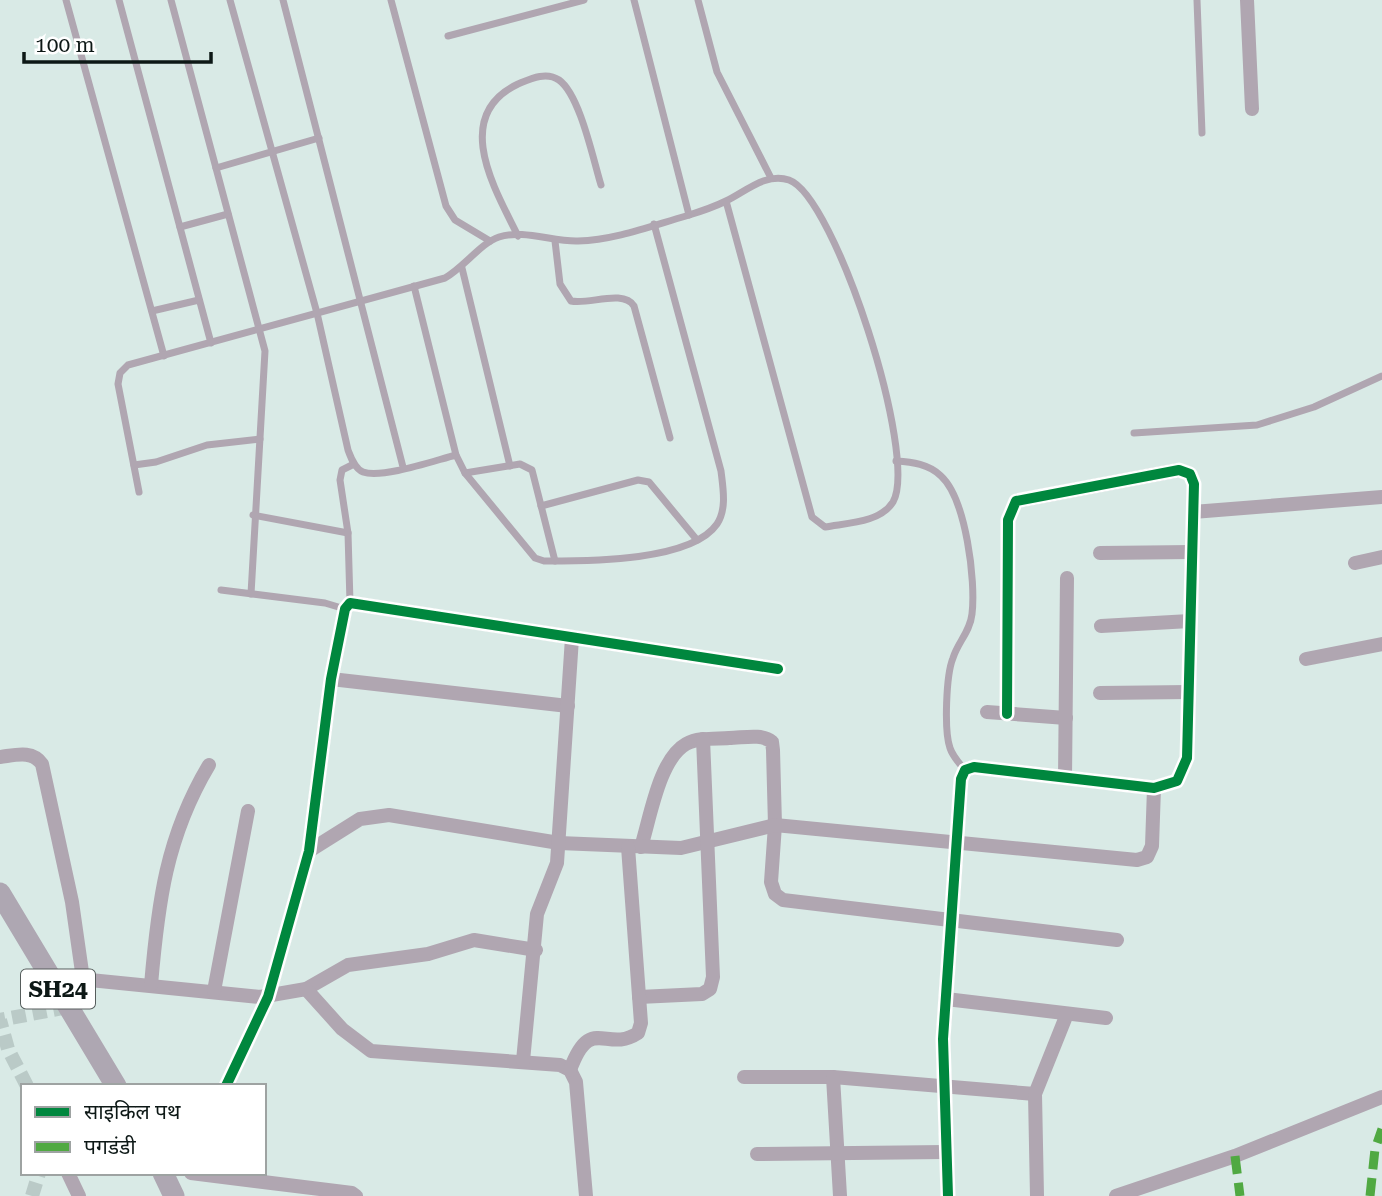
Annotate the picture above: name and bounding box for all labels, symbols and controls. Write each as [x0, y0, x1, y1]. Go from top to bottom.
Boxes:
scale bar [24, 21, 212, 65]
text: 100 m [35, 33, 95, 57]
road number: SH24 [21, 970, 95, 1008]
legend [21, 1084, 266, 1175]
text: साइकिल पथ [84, 1100, 181, 1124]
text: पगडंडी [84, 1135, 136, 1159]

